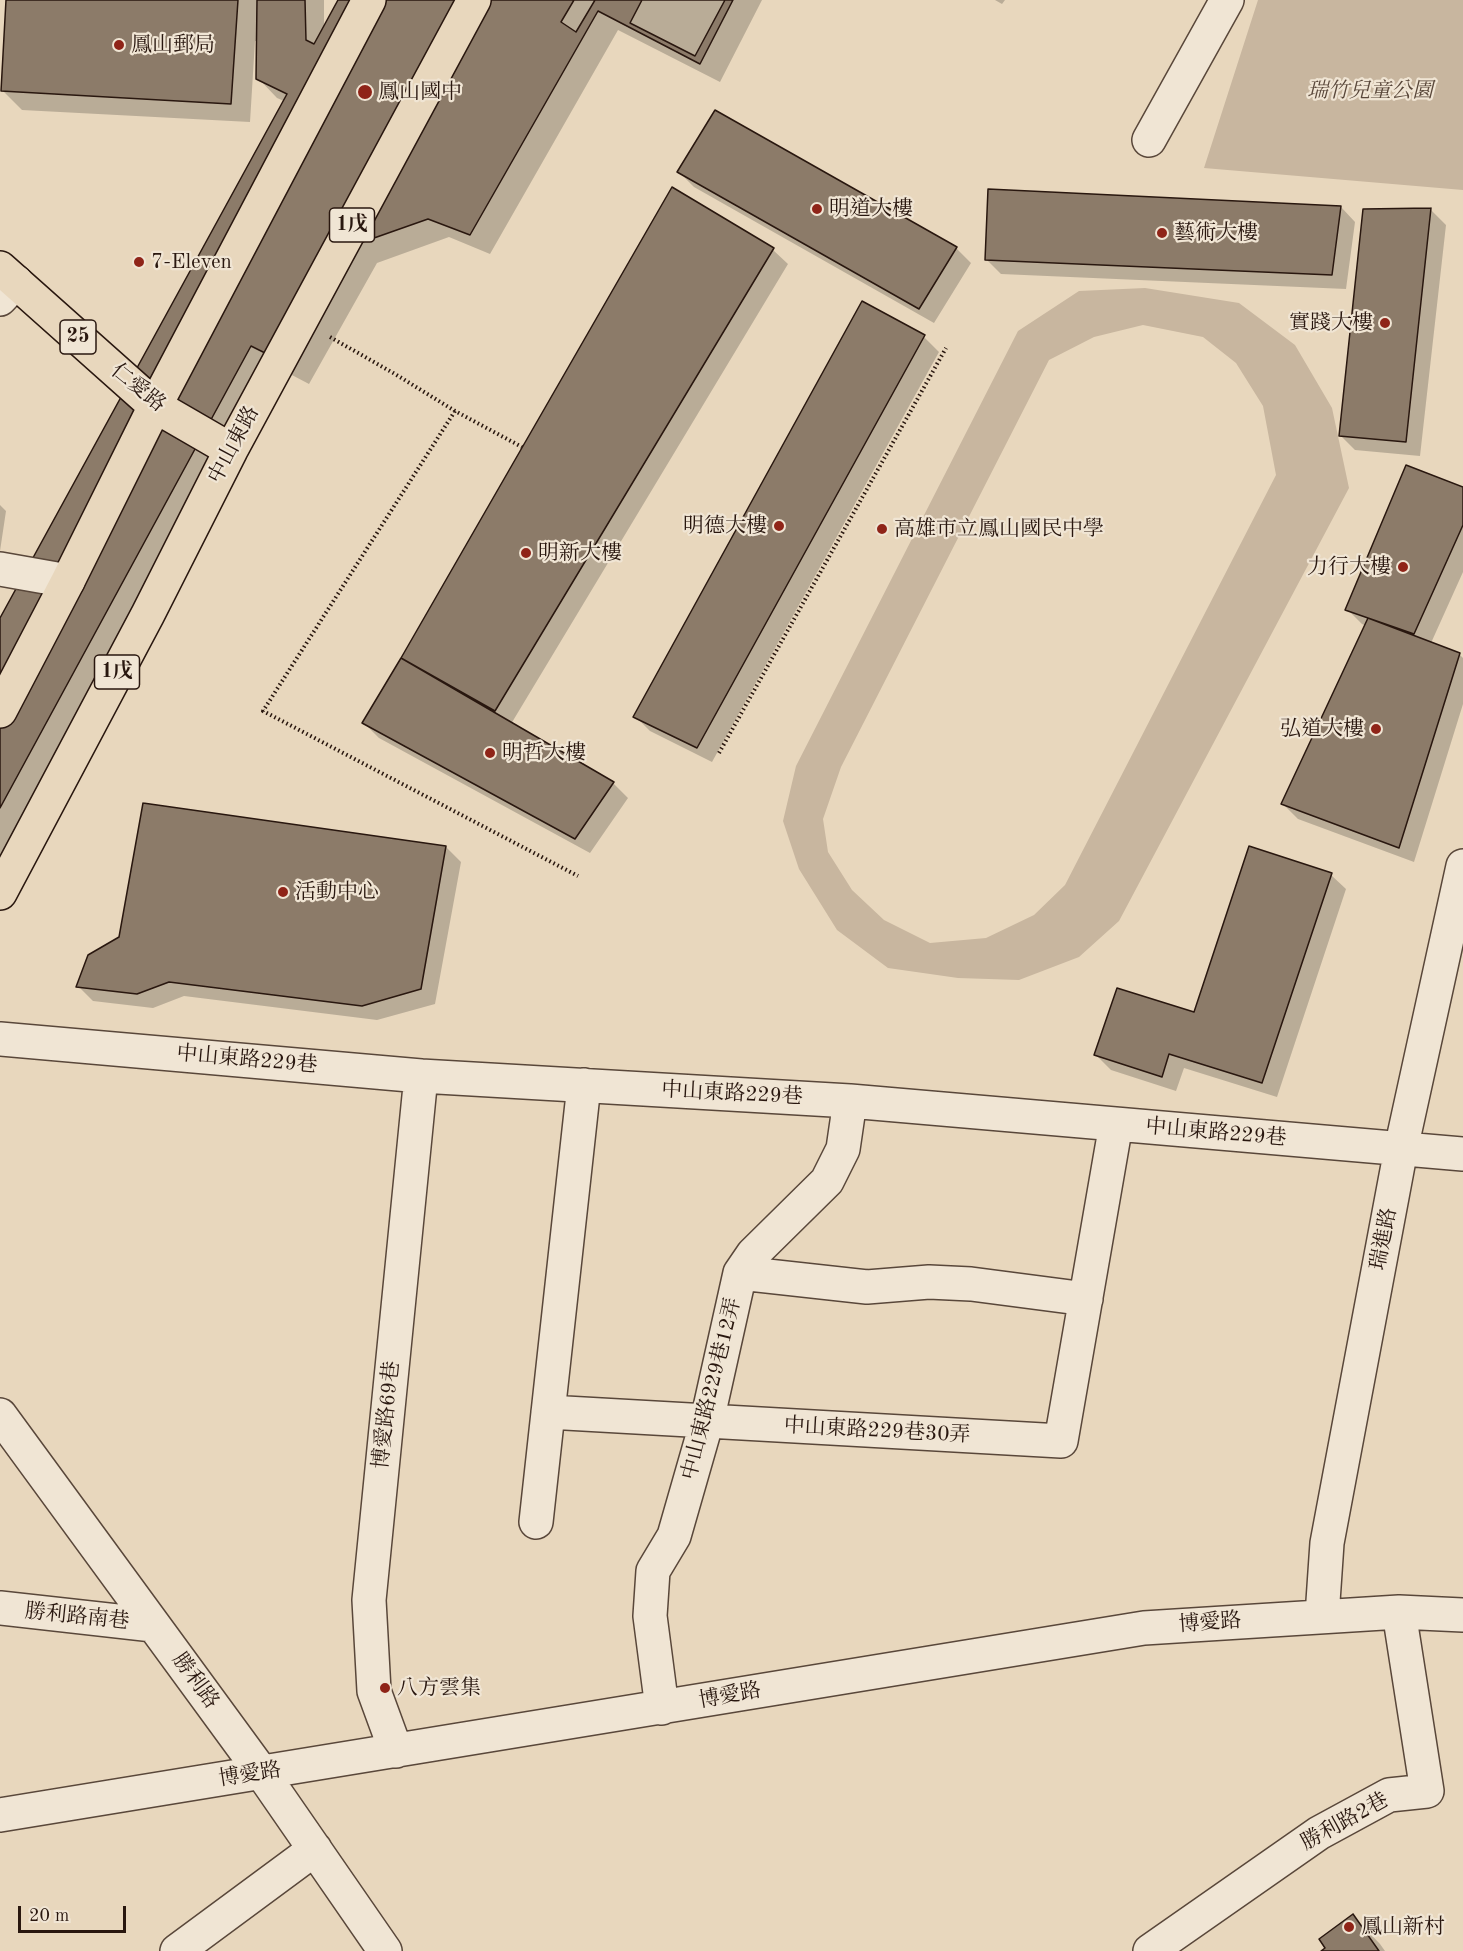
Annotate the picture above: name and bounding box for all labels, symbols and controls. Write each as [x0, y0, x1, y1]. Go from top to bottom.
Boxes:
place label: 鳳山郵局 [131, 32, 215, 58]
marker: 鳳山郵局 [112, 38, 126, 52]
park label: 瑞竹兒童公園 [1307, 78, 1433, 104]
place label: 鳳山國中 [378, 79, 462, 105]
marker: 鳳山國中 [356, 83, 374, 101]
place label: 明道大樓 [829, 196, 913, 222]
marker: 明道大樓 [810, 202, 824, 216]
road number: 1戊 [330, 208, 374, 242]
place label: 藝術大樓 [1174, 220, 1258, 246]
marker: 藝術大樓 [1155, 226, 1169, 240]
place label: 7-Eleven [151, 249, 232, 275]
marker: 7-Eleven [132, 255, 146, 269]
place label: 實踐大樓 [1289, 310, 1373, 336]
marker: 實踐大樓 [1378, 316, 1392, 330]
road number: 25 [60, 320, 96, 354]
street label: 仁愛路 [106, 358, 170, 418]
street label: 中山東路 [203, 402, 265, 488]
place label: 明德大樓 [683, 513, 767, 539]
place label: 高雄市立鳳山國民中學 [894, 516, 1104, 542]
marker: 明德大樓 [772, 519, 786, 533]
marker: 高雄市立鳳山國民中學 [875, 522, 889, 536]
place label: 明新大樓 [538, 540, 622, 566]
marker: 明新大樓 [519, 546, 533, 560]
place label: 力行大樓 [1307, 554, 1391, 580]
marker: 力行大樓 [1396, 560, 1410, 574]
road number: 1戊 [94, 655, 140, 689]
place label: 弘道大樓 [1280, 716, 1364, 742]
marker: 弘道大樓 [1369, 722, 1383, 736]
place label: 明哲大樓 [502, 740, 586, 766]
marker: 明哲大樓 [483, 746, 497, 760]
place label: 活動中心 [295, 879, 379, 905]
marker: 活動中心 [276, 885, 290, 899]
street label: 中山東路229巷 [175, 1041, 319, 1079]
street label: 中山東路229巷 [661, 1078, 803, 1110]
street label: 中山東路229巷 [1144, 1114, 1288, 1152]
street label: 瑞進路 [1366, 1206, 1402, 1272]
street label: 中山東路229巷12弄 [677, 1295, 747, 1483]
street label: 博愛路69巷 [369, 1360, 405, 1470]
street label: 中山東路229巷30弄 [783, 1414, 971, 1448]
street label: 勝利路南巷 [23, 1599, 131, 1635]
street label: 博愛路 [1178, 1608, 1242, 1638]
street label: 勝利路 [166, 1648, 224, 1714]
place label: 八方雲集 [397, 1675, 481, 1701]
street label: 博愛路 [697, 1678, 763, 1714]
marker: 八方雲集 [378, 1681, 392, 1695]
street label: 博愛路 [217, 1758, 283, 1792]
street label: 勝利路2巷 [1297, 1788, 1393, 1856]
scale bar [21, 1894, 129, 1932]
text: 20 m [29, 1907, 69, 1925]
place label: 鳳山新村 [1361, 1914, 1445, 1940]
marker: 鳳山新村 [1342, 1920, 1356, 1934]

